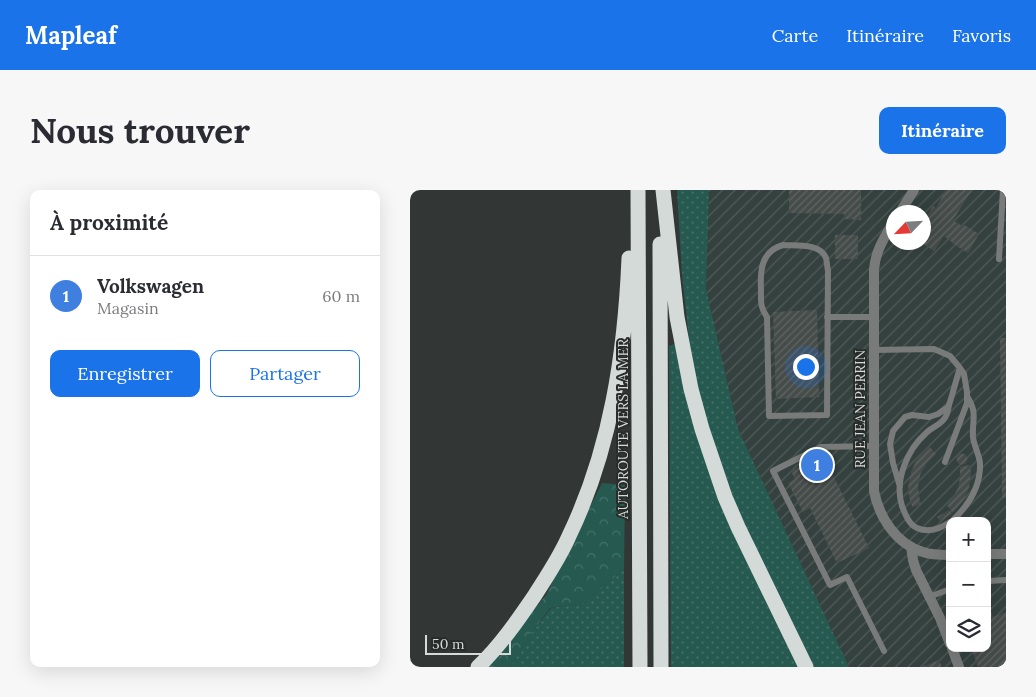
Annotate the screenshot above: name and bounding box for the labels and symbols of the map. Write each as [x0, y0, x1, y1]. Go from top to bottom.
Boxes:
north arrow [886, 205, 931, 250]
street label: AUTOROUTE VERS LA MER [614, 339, 632, 520]
street label: RUE JEAN PERRIN [851, 349, 869, 468]
your location [793, 354, 819, 380]
pin: 1 [801, 446, 833, 484]
scale bar [425, 632, 511, 655]

